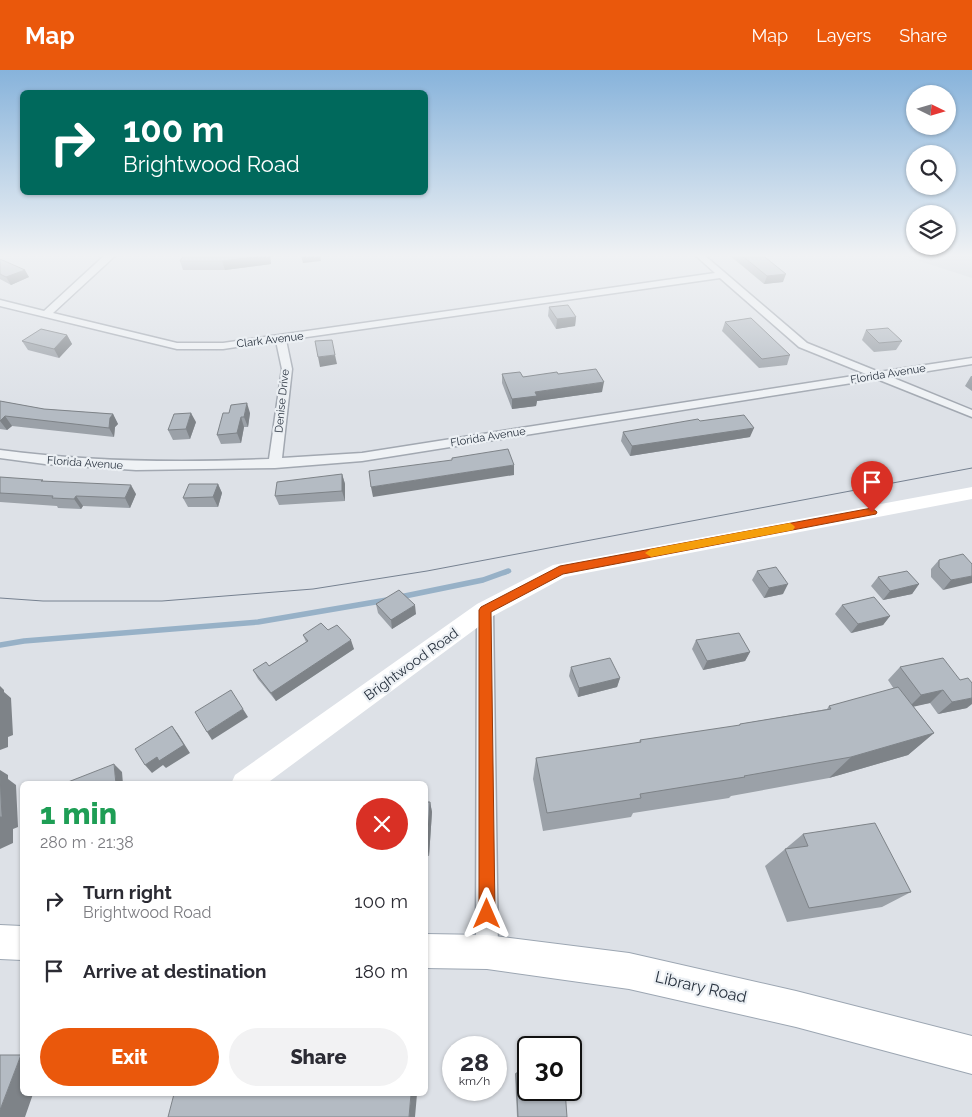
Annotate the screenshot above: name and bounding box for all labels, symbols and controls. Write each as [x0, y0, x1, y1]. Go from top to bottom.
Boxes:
text: Map [25, 21, 75, 50]
text: Map [752, 25, 788, 46]
text: Layers [816, 25, 871, 46]
text: Share [899, 25, 947, 46]
north arrow [906, 85, 956, 135]
map controls [906, 85, 956, 255]
text: 100 m [123, 109, 224, 150]
icon: right [40, 110, 105, 175]
button: search [906, 145, 956, 195]
text: Brightwood Road [123, 151, 300, 177]
button: layers [906, 205, 956, 255]
street label: Clark Avenue [236, 329, 305, 351]
street label: Florida Avenue [849, 362, 927, 386]
street label: Denise Drive [272, 368, 292, 433]
street label: Florida Avenue [449, 425, 527, 449]
street label: Florida Avenue [47, 454, 124, 472]
pin [851, 461, 893, 512]
icon: arrive [858, 468, 886, 496]
street label: Brightwood Road [361, 625, 461, 703]
text: 1 min [40, 796, 117, 831]
button: close [356, 798, 408, 850]
text: 280 m · 21:38 [40, 833, 134, 852]
text: Turn right [83, 881, 172, 903]
icon: right [40, 887, 68, 915]
position arrow [460, 887, 512, 939]
text: 100 m [354, 890, 408, 912]
text: Brightwood Road [83, 903, 211, 922]
icon: arrive [40, 957, 68, 985]
text: Arrive at destination [83, 960, 267, 982]
text: 180 m [355, 960, 408, 982]
street label: Library Road [653, 967, 749, 1007]
button: Exit [40, 1028, 219, 1086]
button: Share [229, 1028, 408, 1086]
speed limit sign: 30 [517, 1036, 582, 1101]
text: 28 [460, 1047, 489, 1077]
text: km/h [459, 1074, 490, 1088]

